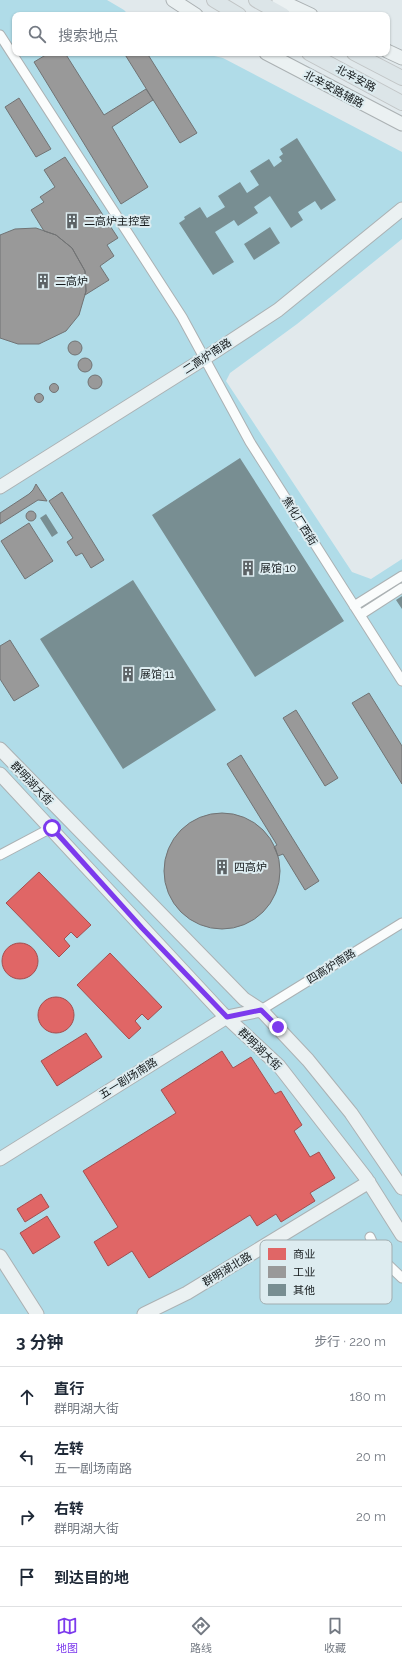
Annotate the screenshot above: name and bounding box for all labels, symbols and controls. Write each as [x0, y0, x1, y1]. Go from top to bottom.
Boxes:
search box [12, 12, 390, 56]
icon: search [26, 23, 48, 45]
text: 搜索地点 [58, 27, 118, 45]
street label: 北辛安路 [333, 62, 378, 95]
street label: 北辛安路辅路 [302, 68, 366, 111]
building icon: 二高炉主控室 [63, 212, 81, 230]
place label: 二高炉主控室 [84, 215, 150, 228]
building icon: 二高炉 [34, 272, 52, 290]
place label: 二高炉 [55, 275, 88, 288]
street label: 二高炉南路 [181, 336, 234, 377]
street label: 焦化厂西街 [279, 494, 320, 548]
building icon: 展馆 10 [239, 559, 257, 577]
place label: 展馆 10 [260, 562, 297, 575]
building icon: 展馆 11 [119, 665, 137, 683]
place label: 展馆 11 [140, 668, 175, 681]
street label: 群明湖大街 [8, 759, 55, 808]
route start [43, 819, 61, 837]
building icon: 四高炉 [213, 858, 231, 876]
place label: 四高炉 [234, 861, 267, 874]
street label: 四高炉南路 [304, 946, 358, 987]
route end [269, 1018, 287, 1036]
street label: 群明湖大街 [235, 1026, 284, 1073]
street label: 五一剧场南路 [97, 1055, 160, 1101]
legend [260, 1240, 392, 1304]
text: 商业 [293, 1248, 315, 1261]
street label: 群明湖北路 [200, 1250, 254, 1289]
text: 工业 [293, 1266, 315, 1279]
text: 其他 [293, 1284, 315, 1297]
text: 3 分钟 [16, 1332, 64, 1352]
text: 步行 · 220 m [314, 1334, 386, 1349]
text: 直行 [54, 1380, 84, 1398]
icon: ahead [16, 1386, 38, 1408]
text: 180 m [350, 1389, 386, 1404]
text: 群明湖大街 [54, 1401, 119, 1416]
text: 左转 [54, 1440, 84, 1458]
icon: left [16, 1446, 38, 1468]
text: 20 m [356, 1449, 386, 1464]
text: 五一剧场南路 [54, 1461, 132, 1476]
text: 右转 [54, 1500, 84, 1518]
icon: right [16, 1506, 38, 1528]
text: 20 m [356, 1509, 386, 1524]
text: 群明湖大街 [54, 1521, 119, 1536]
icon: arrive [16, 1566, 38, 1588]
text: 到达目的地 [54, 1569, 129, 1587]
tab: 地图 [56, 1615, 78, 1655]
tab: 路线 [190, 1615, 212, 1655]
tab: 收藏 [324, 1615, 346, 1655]

